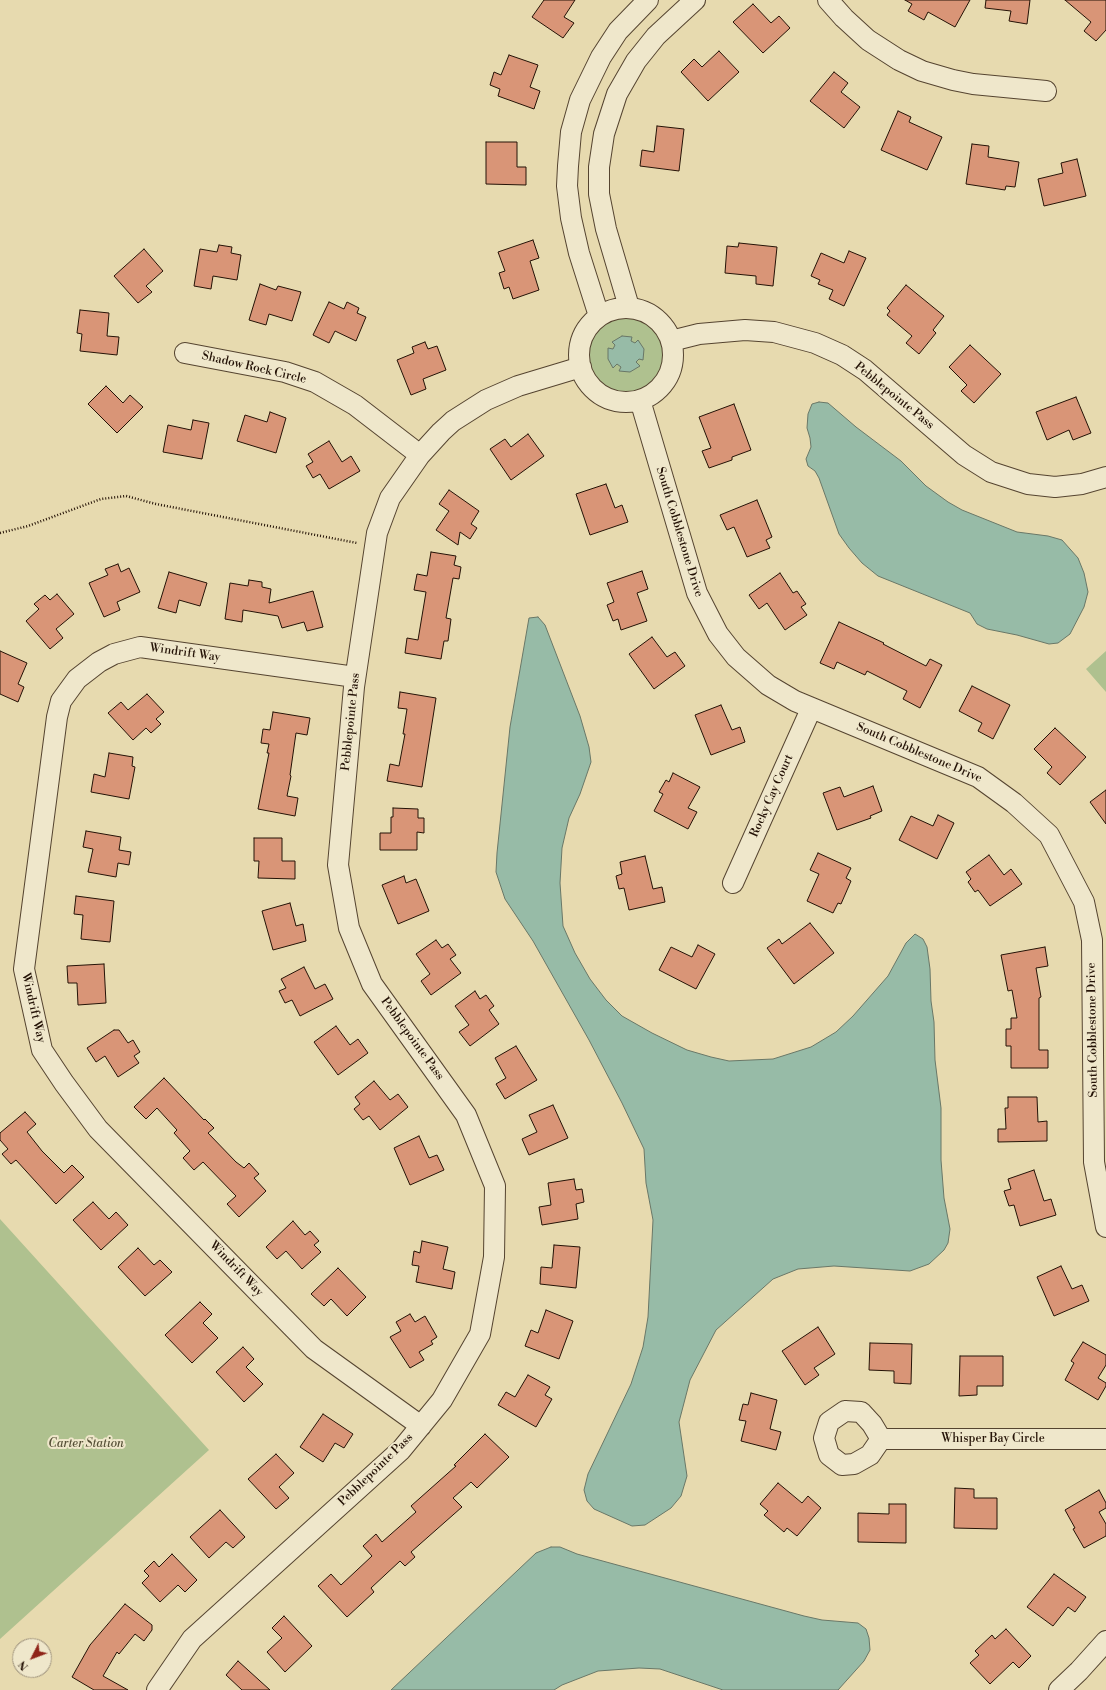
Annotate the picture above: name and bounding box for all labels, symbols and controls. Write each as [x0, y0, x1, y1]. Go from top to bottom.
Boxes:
street label: Shadow Rock Circle [200, 349, 308, 387]
street label: Pebblepointe Pass [851, 359, 937, 433]
street label: South Cobblestone Drive [652, 465, 706, 599]
street label: Windrift Way [149, 641, 221, 665]
street label: Pebblepointe Pass [339, 672, 363, 772]
street label: South Cobblestone Drive [854, 720, 984, 786]
street label: Rocky Cay Court [747, 752, 797, 840]
street label: South Cobblestone Drive [1085, 962, 1101, 1098]
street label: Windrift Way [18, 972, 48, 1044]
street label: Pebblepointe Pass [377, 995, 447, 1083]
street label: Windrift Way [206, 1238, 266, 1300]
street label: Pebblepointe Pass [336, 1431, 416, 1509]
street label: Whisper Bay Circle [941, 1432, 1045, 1446]
park label: Carter Station [48, 1437, 124, 1451]
north arrow [12, 1638, 52, 1678]
text: N [16, 1657, 32, 1673]

